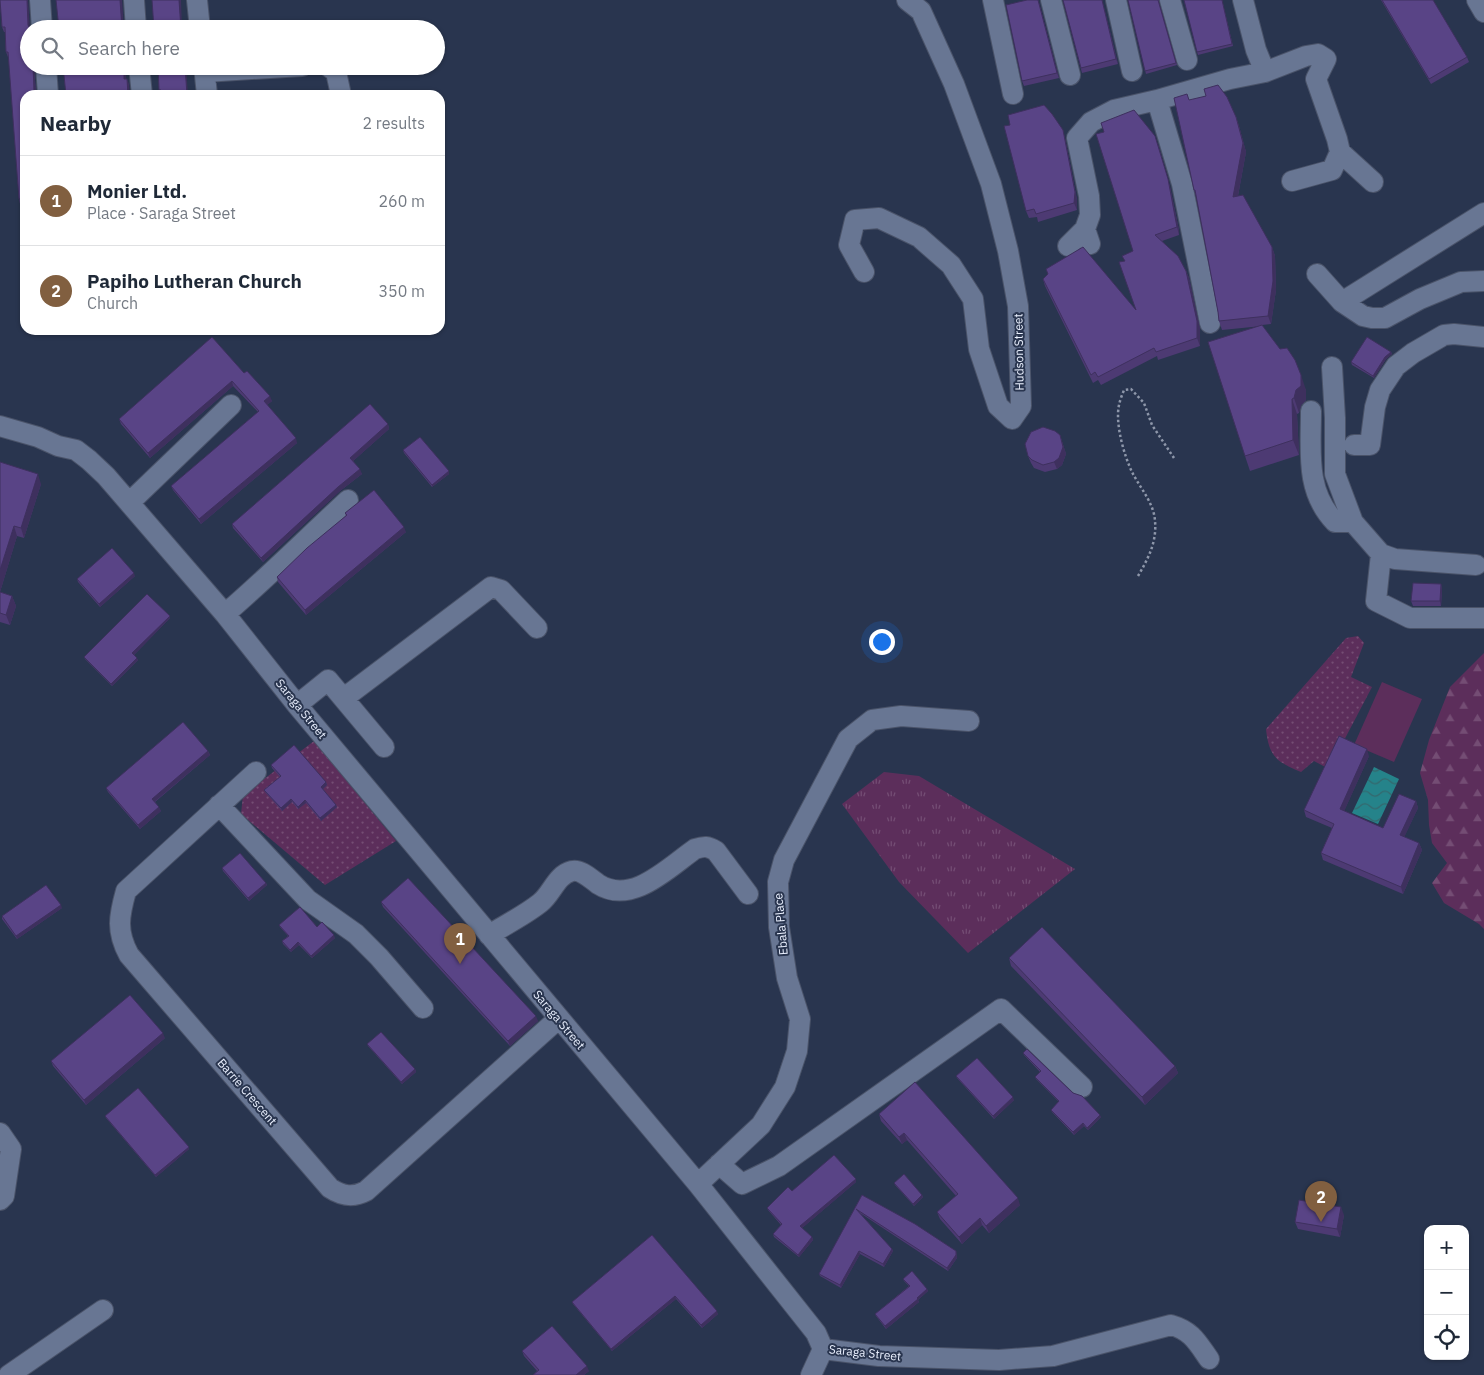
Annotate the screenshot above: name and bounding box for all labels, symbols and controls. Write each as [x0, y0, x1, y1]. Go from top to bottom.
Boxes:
search box [20, 20, 445, 75]
icon: search [38, 34, 66, 62]
text: Search here [78, 36, 180, 60]
text: Nearby [40, 109, 111, 137]
text: 2 results [362, 113, 425, 133]
text: Monier Ltd. [87, 179, 187, 203]
text: 1 [51, 191, 61, 211]
text: 260 m [378, 191, 425, 211]
text: Place · Saraga Street [87, 203, 236, 223]
text: Papiho Lutheran Church [87, 269, 302, 293]
text: 2 [51, 281, 61, 301]
text: 350 m [378, 281, 425, 301]
text: Church [87, 293, 138, 313]
street label: Hudson Street [1010, 313, 1027, 391]
your location [869, 629, 895, 655]
street label: Saraga Street [273, 676, 330, 742]
street label: Ebala Place [770, 892, 791, 956]
pin: 1 [444, 923, 476, 964]
street label: Saraga Street [530, 987, 588, 1052]
street label: Barrie Crescent [214, 1055, 280, 1128]
pin: 2 [1305, 1181, 1337, 1222]
map controls [1424, 1225, 1469, 1360]
button: + [1424, 1225, 1469, 1270]
button: − [1424, 1270, 1469, 1315]
button: locate [1424, 1315, 1469, 1360]
street label: Saraga Street [828, 1341, 902, 1364]

